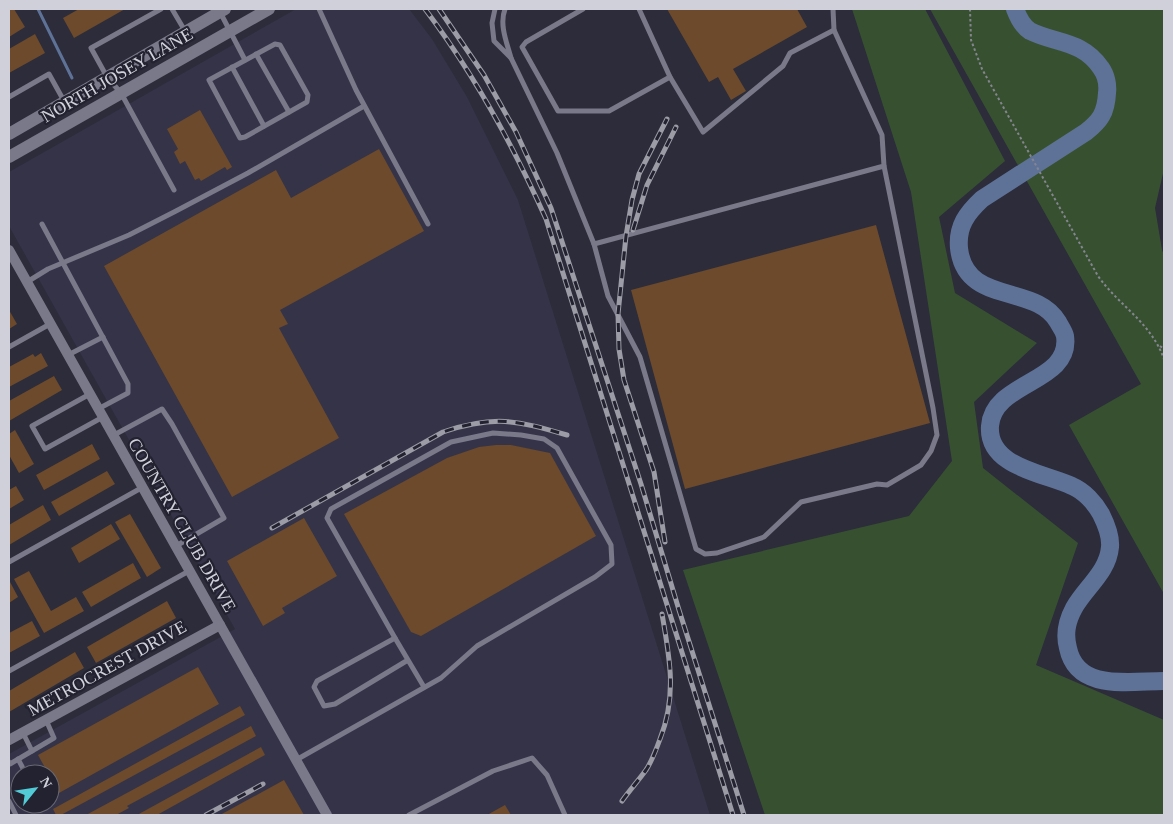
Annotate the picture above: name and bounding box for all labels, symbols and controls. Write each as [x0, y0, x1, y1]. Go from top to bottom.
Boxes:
street label: NORTH JOSEY LANE [38, 24, 196, 126]
street label: COUNTRY CLUB DRIVE [124, 435, 240, 615]
street label: METROCREST DRIVE [24, 616, 190, 720]
north arrow [10, 764, 60, 814]
text: N [37, 775, 55, 791]

